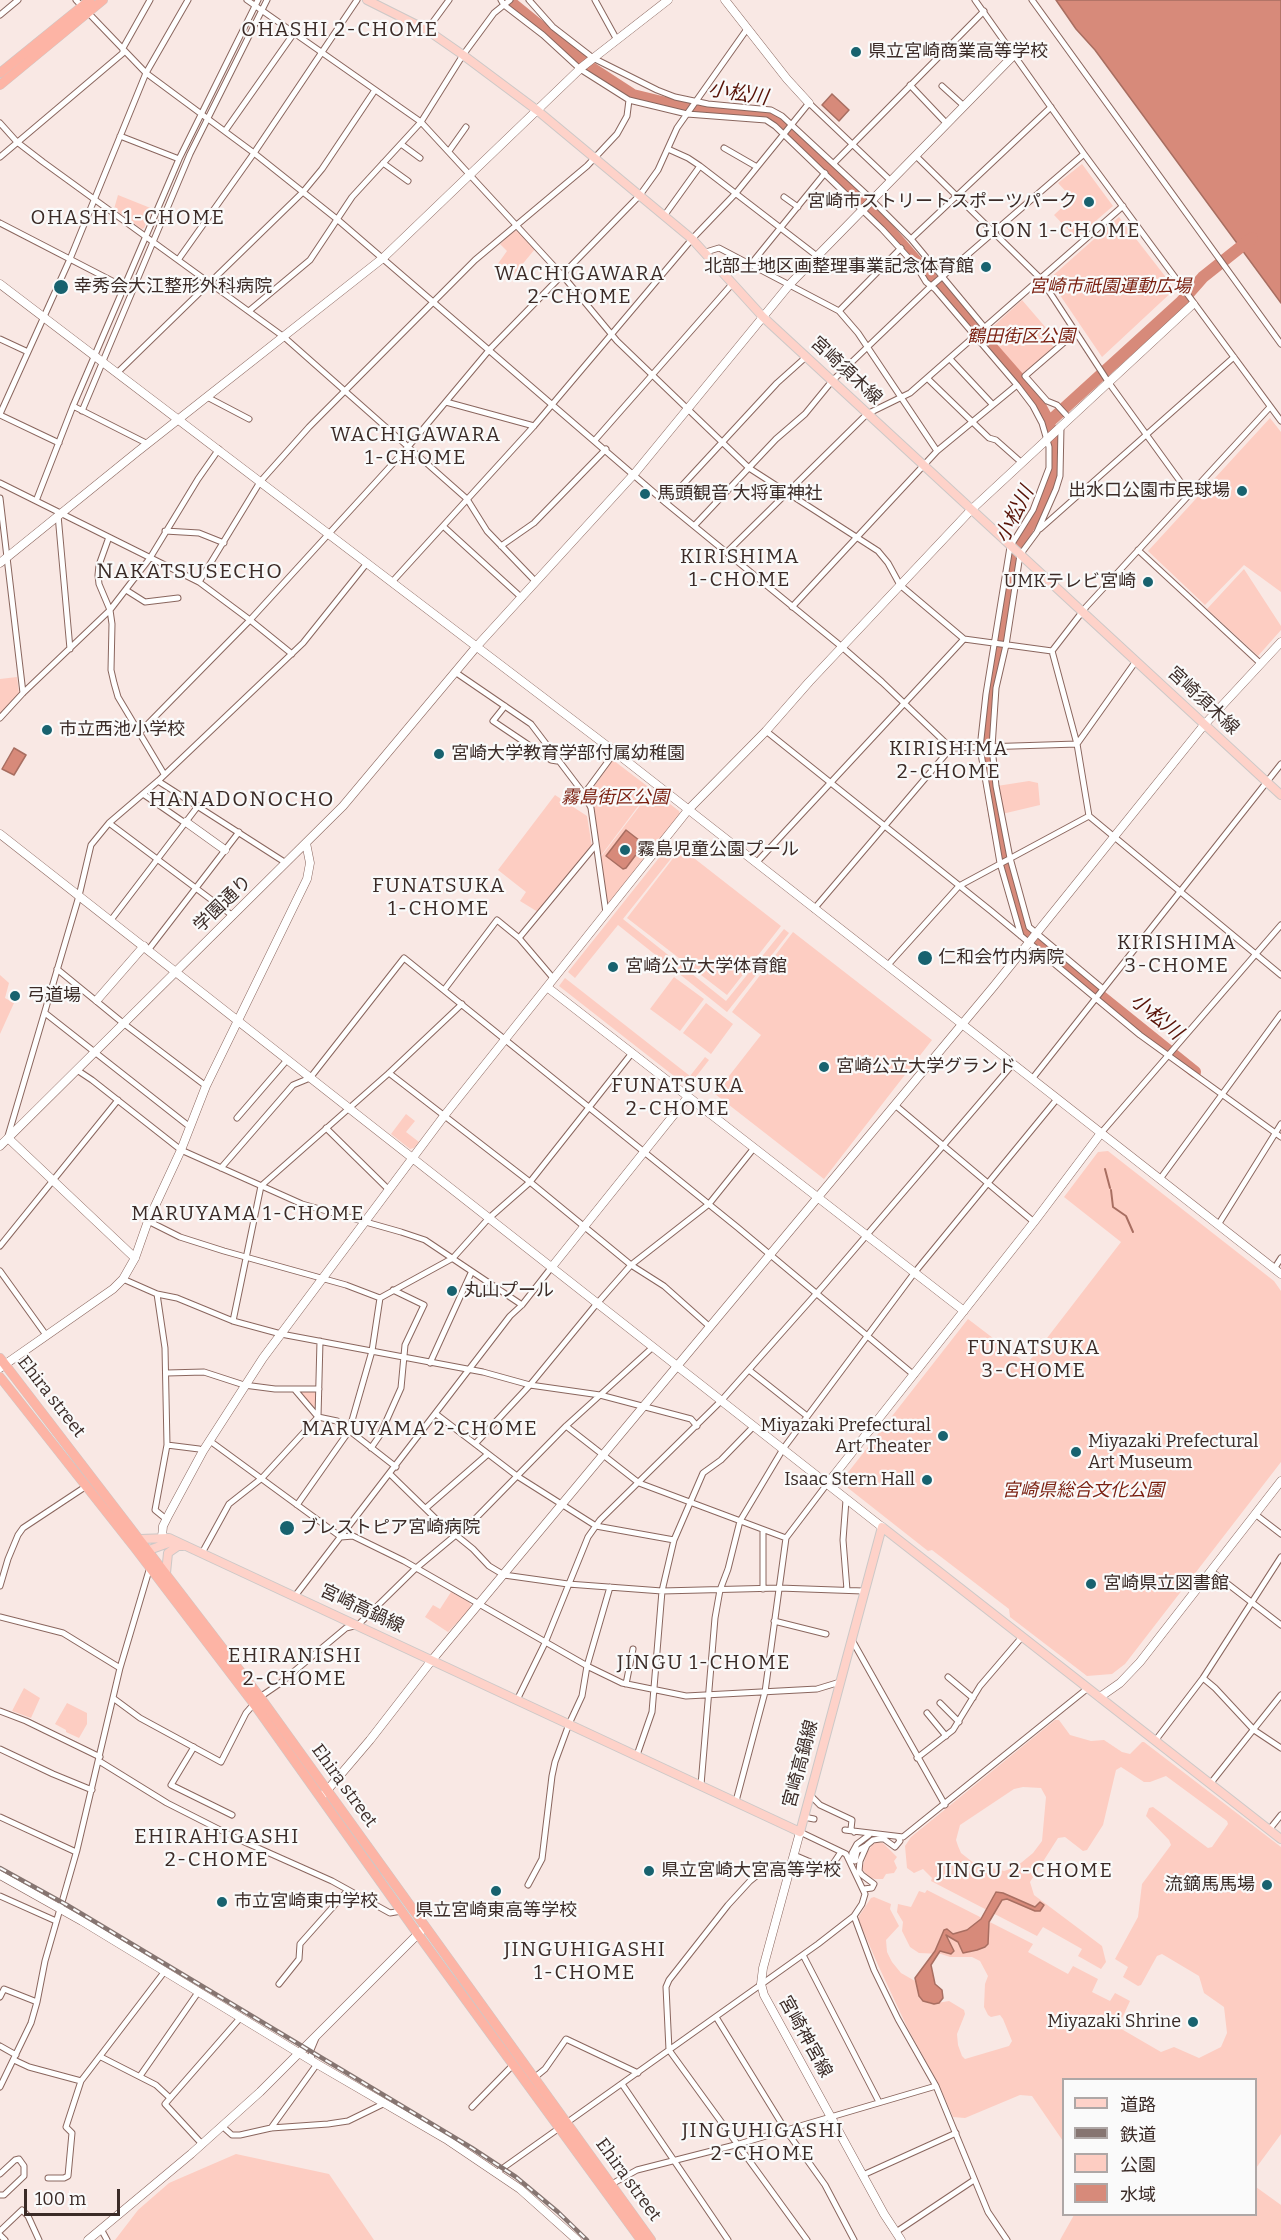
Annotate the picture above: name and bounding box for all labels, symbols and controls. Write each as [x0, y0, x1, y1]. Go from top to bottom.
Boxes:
district label: OHASHI 2-CHOME [241, 18, 439, 42]
place label: 県立宮崎商業高等学校 [868, 41, 1048, 63]
marker: 県立宮崎商業高等学校 [849, 45, 863, 59]
water label: 小松川 [706, 77, 770, 111]
place label: 宮崎市ストリートスポーツパーク [807, 191, 1077, 213]
marker: 宮崎市ストリートスポーツパーク [1082, 195, 1096, 209]
district label: OHASHI 1-CHOME [31, 206, 225, 230]
district label: GION 1-CHOME [975, 219, 1141, 243]
place label: 北部土地区画整理事業記念体育館 [704, 256, 974, 278]
marker: 北部土地区画整理事業記念体育館 [979, 260, 993, 274]
district label: WACHIGAWARA 2-CHOME [495, 262, 665, 309]
place label: 幸秀会大江整形外科病院 [74, 276, 272, 298]
park label: 宮崎市祇園運動広場 [1029, 276, 1191, 298]
marker: 幸秀会大江整形外科病院 [52, 278, 70, 296]
park label: 鶴田街区公園 [967, 326, 1075, 348]
street label: 宮崎須木線 [806, 332, 886, 410]
district label: WACHIGAWARA 1-CHOME [331, 423, 501, 470]
place label: 出水口公園市民球場 [1068, 480, 1230, 502]
place label: 馬頭観音 大将軍神社 [657, 483, 823, 505]
water label: 小松川 [991, 483, 1039, 547]
marker: 出水口公園市民球場 [1235, 484, 1249, 498]
marker: 馬頭観音 大将軍神社 [638, 487, 652, 501]
district label: KIRISHIMA 1-CHOME [680, 545, 800, 592]
district label: NAKATSUSECHO [97, 559, 283, 585]
place label: UMKテレビ宮崎 [1004, 571, 1136, 593]
marker: UMKテレビ宮崎 [1141, 575, 1155, 589]
street label: 宮崎須木線 [1163, 662, 1243, 740]
place label: 市立西池小学校 [59, 719, 185, 741]
marker: 市立西池小学校 [40, 723, 54, 737]
district label: KIRISHIMA 2-CHOME [889, 737, 1009, 784]
place label: 宮崎大学教育学部付属幼稚園 [451, 743, 685, 765]
marker: 宮崎大学教育学部付属幼稚園 [432, 747, 446, 761]
district label: HANADONOCHO [149, 787, 335, 813]
park label: 霧島街区公園 [561, 787, 669, 809]
place label: 霧島児童公園プール [637, 839, 799, 861]
marker: 霧島児童公園プール [618, 843, 632, 857]
street label: 学園通り [190, 871, 256, 937]
district label: FUNATSUKA 1-CHOME [372, 874, 506, 921]
district label: KIRISHIMA 3-CHOME [1117, 931, 1237, 978]
place label: 仁和会竹内病院 [938, 947, 1064, 969]
marker: 仁和会竹内病院 [916, 949, 934, 967]
place label: 宮崎公立大学体育館 [625, 956, 787, 978]
marker: 宮崎公立大学体育館 [606, 960, 620, 974]
place label: 弓道場 [27, 985, 81, 1007]
marker: 弓道場 [8, 989, 22, 1003]
water label: 小松川 [1125, 989, 1187, 1045]
place label: 宮崎公立大学グランド [836, 1056, 1016, 1078]
marker: 宮崎公立大学グランド [817, 1060, 831, 1074]
district label: FUNATSUKA 2-CHOME [611, 1074, 745, 1121]
district label: MARUYAMA 1-CHOME [131, 1202, 365, 1226]
place label: 丸山プール [464, 1280, 554, 1302]
marker: 丸山プール [445, 1284, 459, 1298]
district label: FUNATSUKA 3-CHOME [967, 1336, 1101, 1383]
street label: Ehira street [12, 1352, 90, 1442]
place label: Miyazaki Prefectural Art Theater [761, 1415, 931, 1458]
district label: MARUYAMA 2-CHOME [302, 1417, 538, 1441]
marker: Miyazaki Prefectural Art Theater [936, 1429, 950, 1443]
place label: Miyazaki Prefectural Art Museum [1088, 1431, 1258, 1474]
marker: Miyazaki Prefectural Art Museum [1069, 1445, 1083, 1459]
place label: Isaac Stern Hall [784, 1469, 915, 1491]
marker: Isaac Stern Hall [920, 1473, 934, 1487]
park label: 宮崎県総合文化公園 [1002, 1480, 1164, 1502]
place label: ブレストピア宮崎病院 [300, 1517, 480, 1539]
marker: ブレストピア宮崎病院 [278, 1519, 296, 1537]
place label: 宮崎県立図書館 [1103, 1573, 1229, 1595]
marker: 宮崎県立図書館 [1084, 1577, 1098, 1591]
street label: 宮崎高鍋線 [317, 1580, 407, 1638]
district label: EHIRANISHI 2-CHOME [228, 1644, 362, 1691]
district label: JINGU 1-CHOME [617, 1651, 791, 1675]
street label: 宮崎高鍋線 [779, 1718, 823, 1810]
street label: Ehira street [307, 1740, 381, 1832]
district label: EHIRAHIGASHI 2-CHOME [134, 1825, 300, 1872]
district label: JINGU 2-CHOME [937, 1859, 1113, 1883]
place label: 県立宮崎大宮高等学校 [661, 1860, 841, 1882]
marker: 県立宮崎大宮高等学校 [642, 1864, 656, 1878]
place label: 流鏑馬馬場 [1165, 1874, 1255, 1896]
marker: 流鏑馬馬場 [1260, 1878, 1274, 1892]
marker: 県立宮崎東高等学校 [489, 1884, 503, 1898]
place label: 市立宮崎東中学校 [234, 1891, 378, 1913]
marker: 市立宮崎東中学校 [215, 1895, 229, 1909]
place label: 県立宮崎東高等学校 [415, 1900, 577, 1922]
district label: JINGUHIGASHI 1-CHOME [504, 1938, 666, 1985]
street label: 宮崎神宮線 [774, 1992, 836, 2082]
place label: Miyazaki Shrine [1047, 2011, 1181, 2033]
marker: Miyazaki Shrine [1186, 2015, 1200, 2029]
legend [1062, 2078, 1257, 2216]
text: 道路 [1120, 2094, 1156, 2116]
district label: JINGUHIGASHI 2-CHOME [682, 2119, 844, 2166]
text: 鉄道 [1120, 2124, 1156, 2146]
street label: Ehira street [591, 2134, 665, 2226]
text: 公園 [1120, 2154, 1156, 2176]
scale bar [27, 2177, 123, 2215]
text: 水域 [1120, 2184, 1156, 2206]
text: 100 m [35, 2188, 86, 2210]

